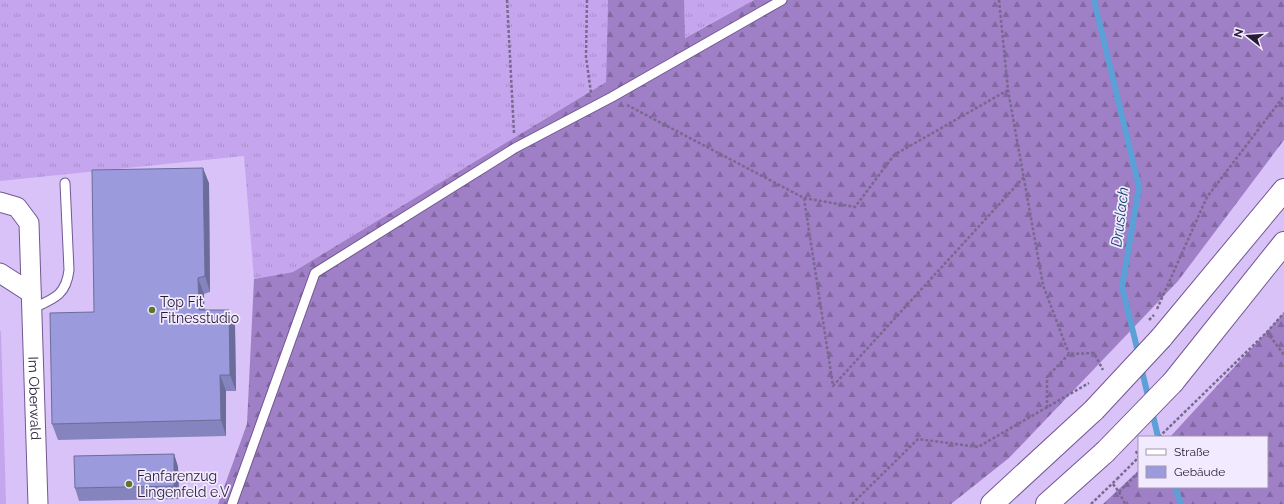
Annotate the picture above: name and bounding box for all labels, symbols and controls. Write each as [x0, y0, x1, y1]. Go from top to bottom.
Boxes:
north arrow [1228, 16, 1268, 56]
text: N [1231, 27, 1246, 39]
water label: Druslach [1107, 186, 1133, 248]
place label: Top Fit Fitnesstudio [160, 294, 239, 326]
marker: Top Fit Fitnesstudio [147, 305, 157, 315]
street label: Im Oberwald [25, 356, 44, 440]
legend [1138, 436, 1268, 488]
text: Straße [1174, 445, 1210, 459]
text: Gebäude [1174, 465, 1225, 479]
place label: Fanfarenzug Lingenfeld e.V [137, 468, 230, 500]
marker: Fanfarenzug Lingenfeld e.V [124, 479, 134, 489]

